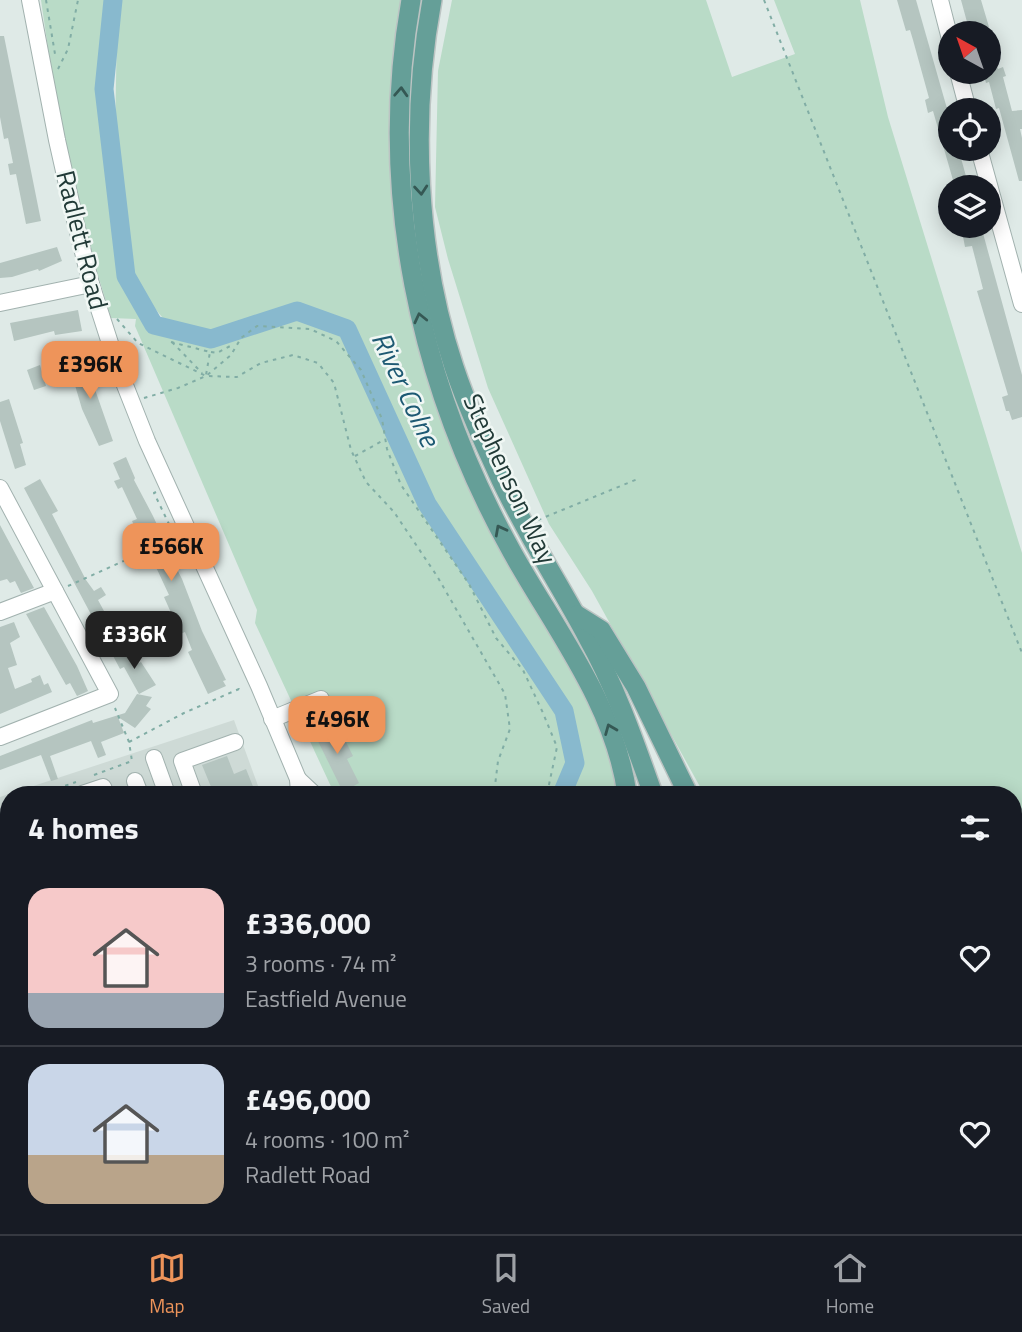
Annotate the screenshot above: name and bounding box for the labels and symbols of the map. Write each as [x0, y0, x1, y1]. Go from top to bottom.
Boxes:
north arrow [938, 21, 1001, 84]
one-way arrow [393, 86, 408, 97]
street label: Radlett Road [46, 166, 119, 314]
one-way arrow [413, 185, 428, 196]
one-way arrow [414, 312, 428, 324]
water label: River Colne [361, 324, 453, 455]
pin: £396K [41, 342, 139, 401]
street label: Stephenson Way [454, 387, 567, 571]
pin: £566K [122, 524, 220, 583]
one-way arrow [495, 525, 508, 537]
pin: £336K [85, 612, 183, 671]
pin: £496K [288, 696, 386, 756]
one-way arrow [604, 724, 618, 736]

